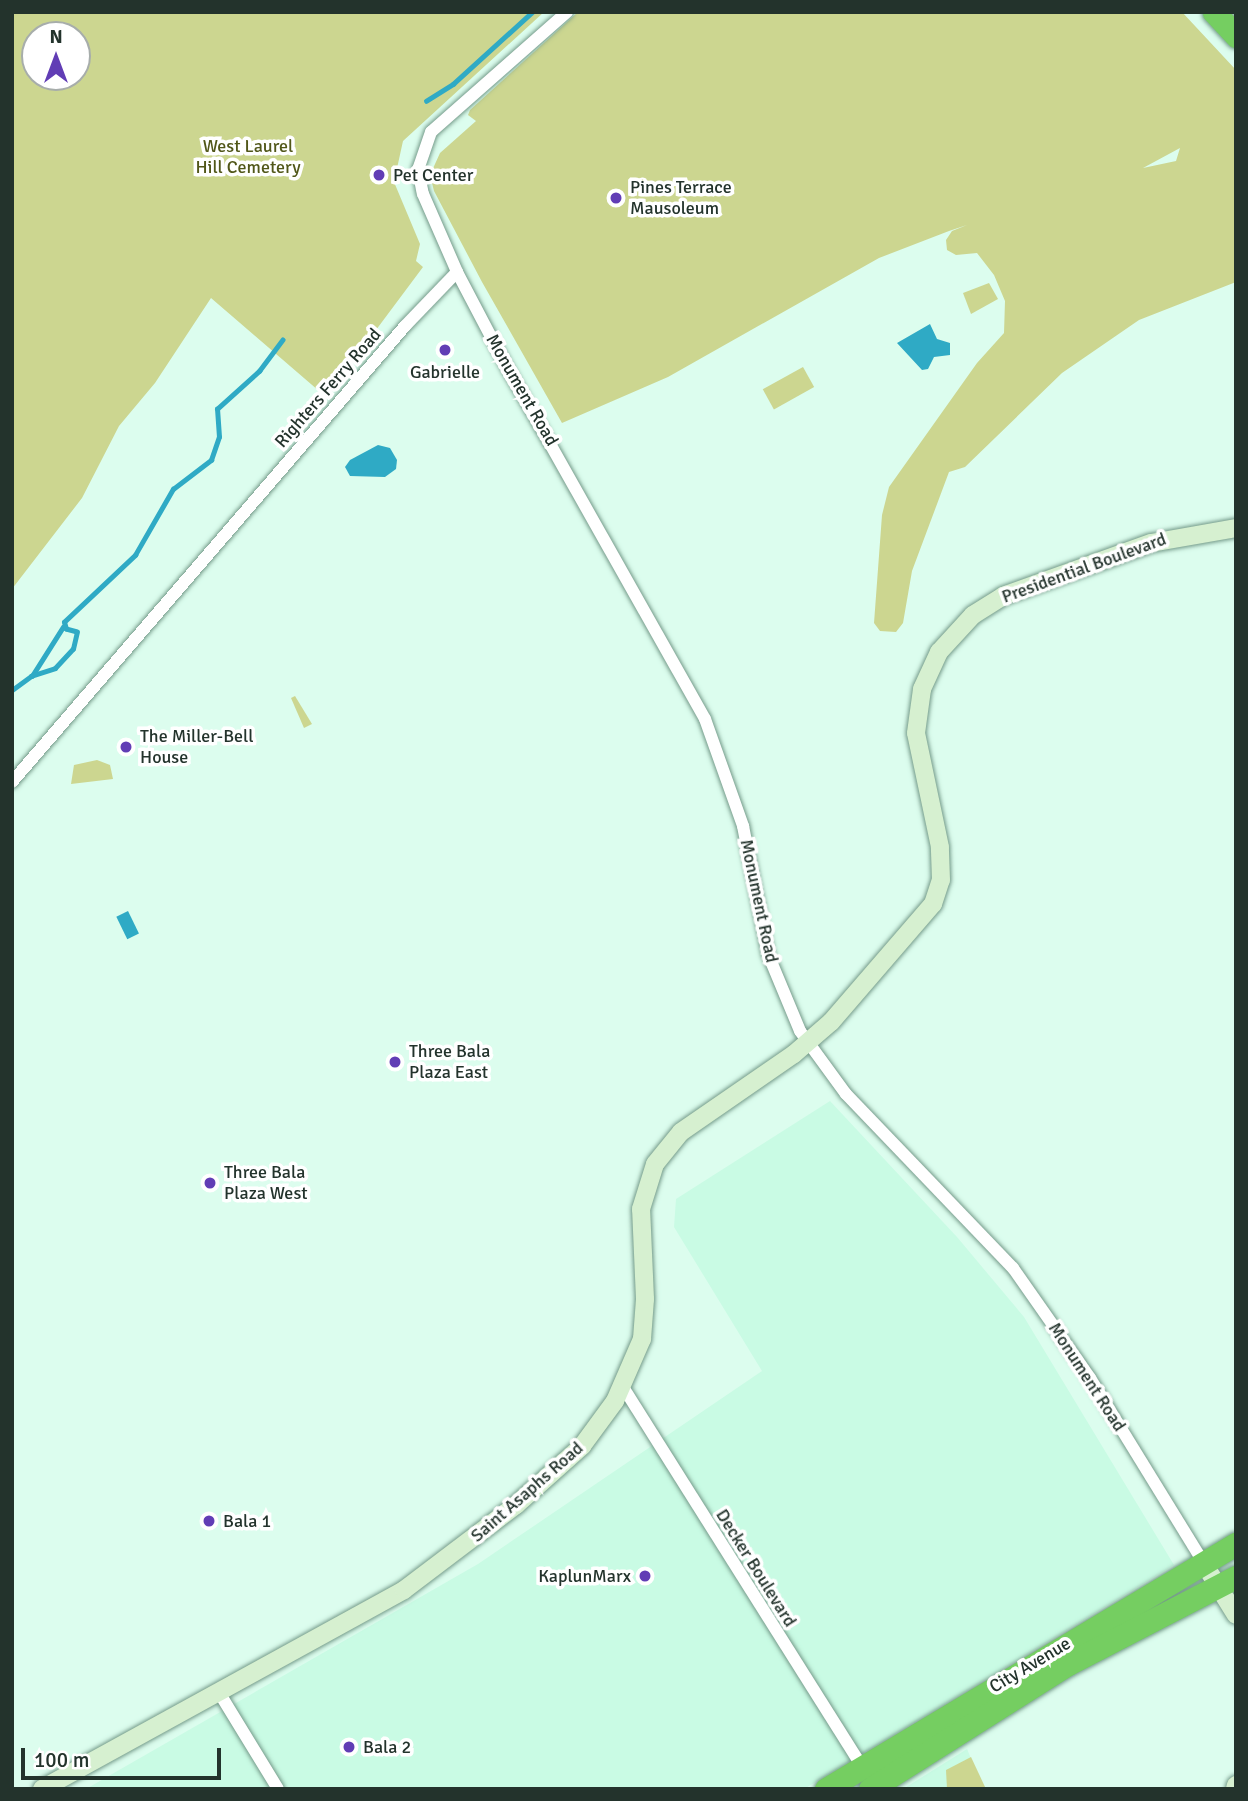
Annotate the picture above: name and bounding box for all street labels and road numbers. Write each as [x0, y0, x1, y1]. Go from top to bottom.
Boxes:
street label: Righters Ferry Road [270, 324, 386, 452]
street label: Monument Road [481, 330, 563, 450]
street label: Presidential Boulevard [999, 528, 1169, 608]
street label: Monument Road [735, 837, 783, 965]
street label: Monument Road [1044, 1318, 1130, 1436]
street label: Saint Asaphs Road [466, 1437, 588, 1547]
street label: Decker Boulevard [711, 1505, 801, 1631]
street label: City Avenue [986, 1632, 1074, 1698]

